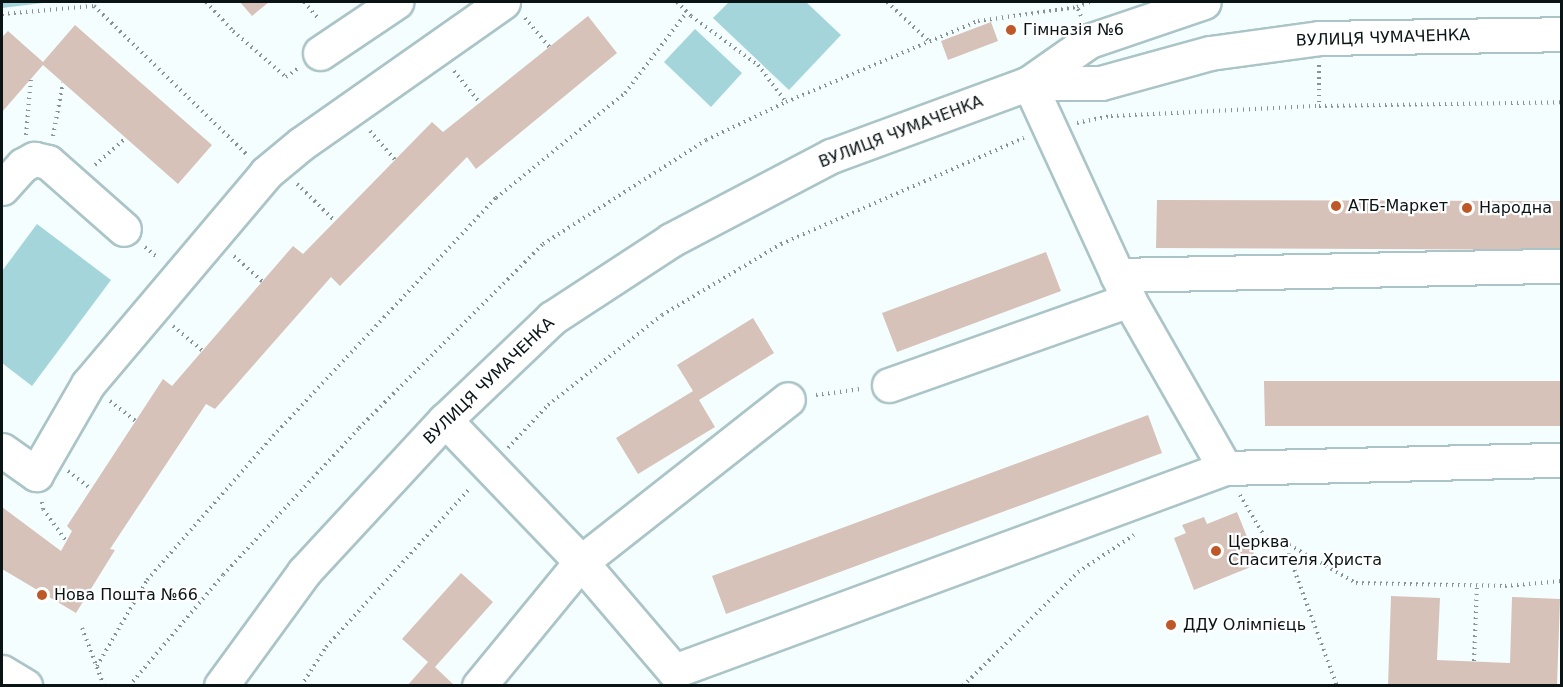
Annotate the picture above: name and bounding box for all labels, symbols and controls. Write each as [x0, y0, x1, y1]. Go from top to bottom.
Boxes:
place label: Гімназія №6 [1023, 20, 1124, 40]
marker: Гімназія №6 [1004, 23, 1018, 37]
street label: ВУЛИЦЯ ЧУМАЧЕНКА [1296, 25, 1470, 51]
street label: ВУЛИЦЯ ЧУМАЧЕНКА [816, 92, 986, 172]
place label: АТБ-Маркет [1348, 196, 1448, 216]
place label: Народна [1479, 198, 1552, 218]
marker: АТБ-Маркет [1329, 199, 1343, 213]
marker: Народна [1460, 201, 1474, 215]
street label: ВУЛИЦЯ ЧУМАЧЕНКА [420, 314, 558, 448]
place label: Церква Спасителя Христа [1228, 532, 1382, 570]
marker: Церква Спасителя Христа [1209, 544, 1223, 558]
place label: Нова Пошта №66 [54, 585, 198, 605]
marker: Нова Пошта №66 [35, 588, 49, 602]
place label: ДДУ Олімпієць [1183, 615, 1306, 635]
marker: ДДУ Олімпієць [1164, 618, 1178, 632]

